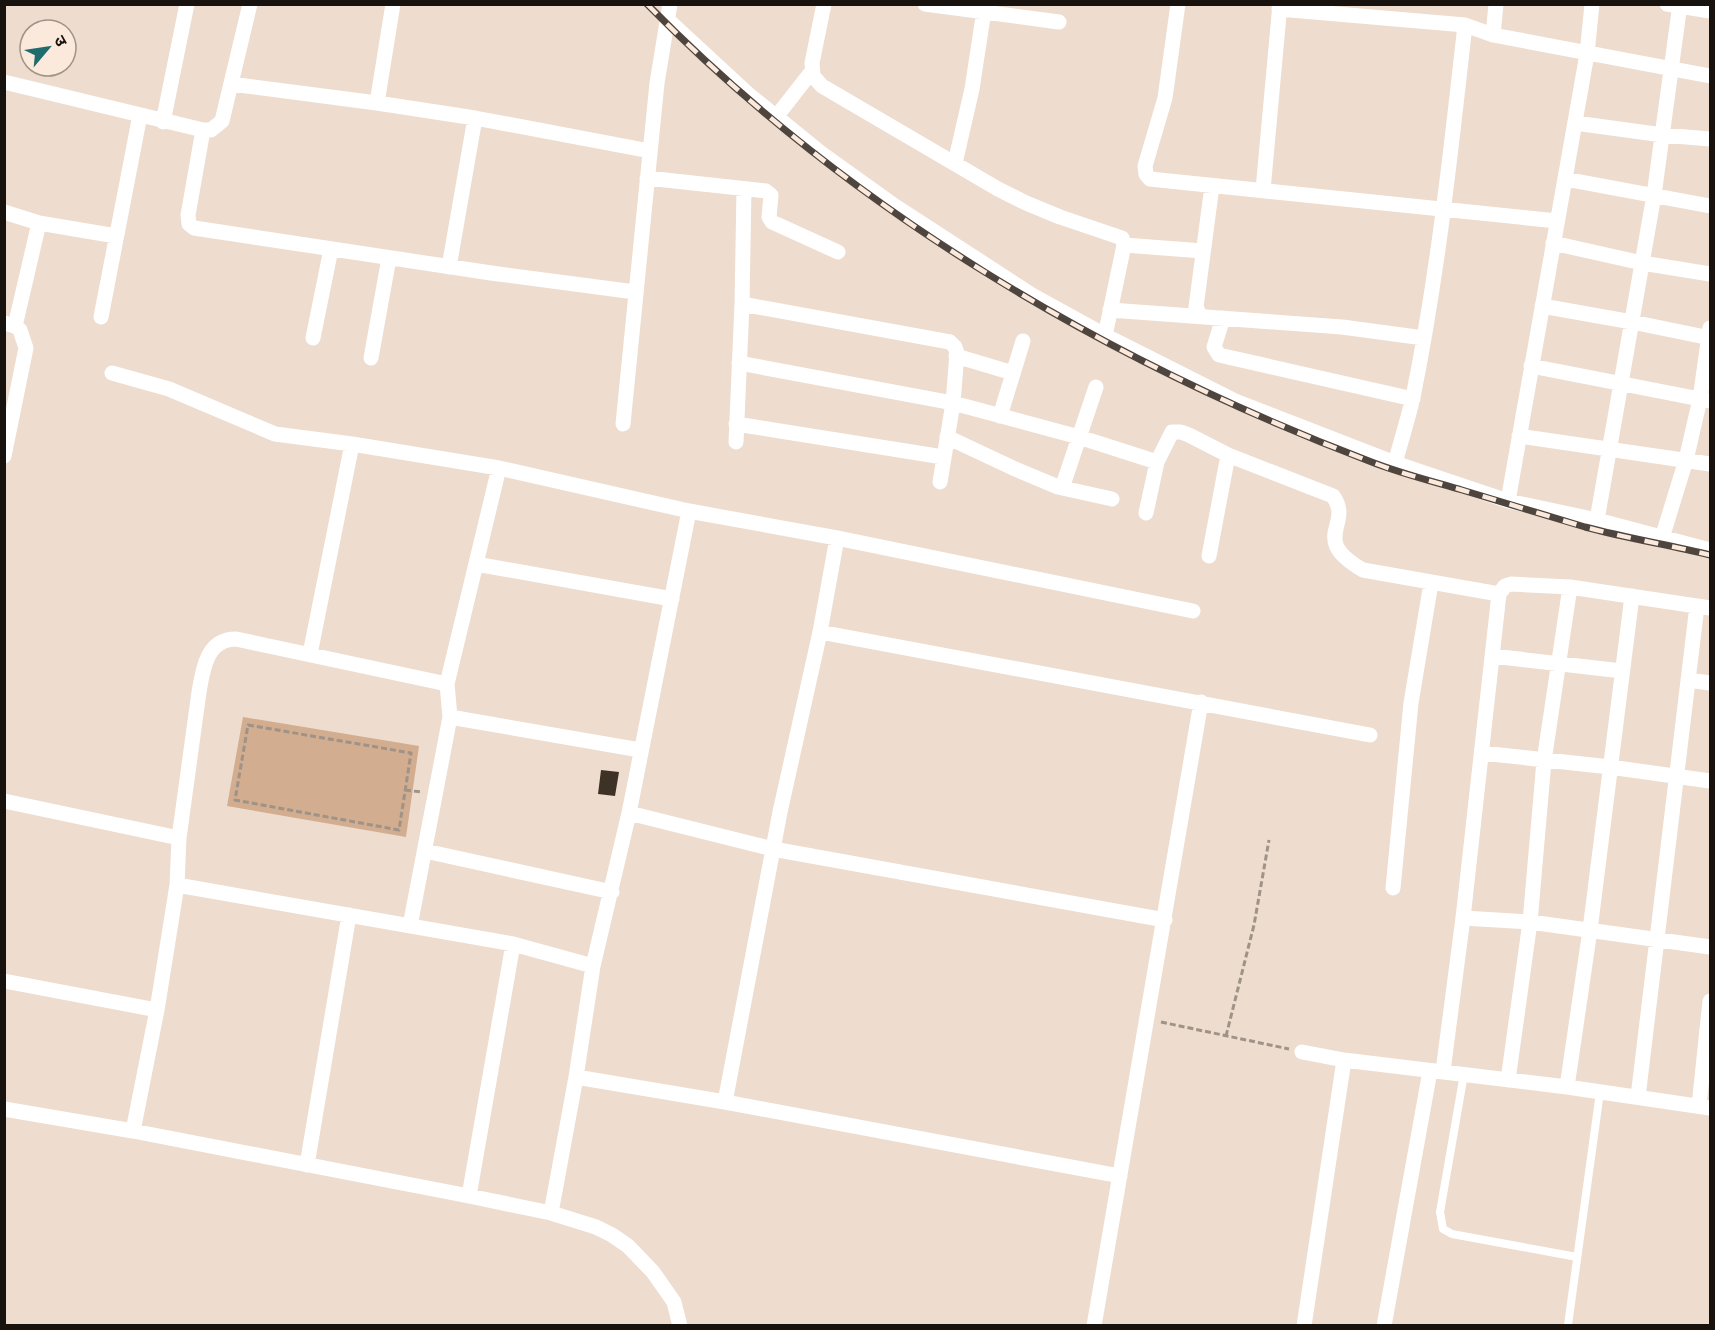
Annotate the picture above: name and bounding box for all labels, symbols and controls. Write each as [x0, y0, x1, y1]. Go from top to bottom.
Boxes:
north arrow [18, 18, 78, 78]
text: उ [49, 31, 73, 51]

